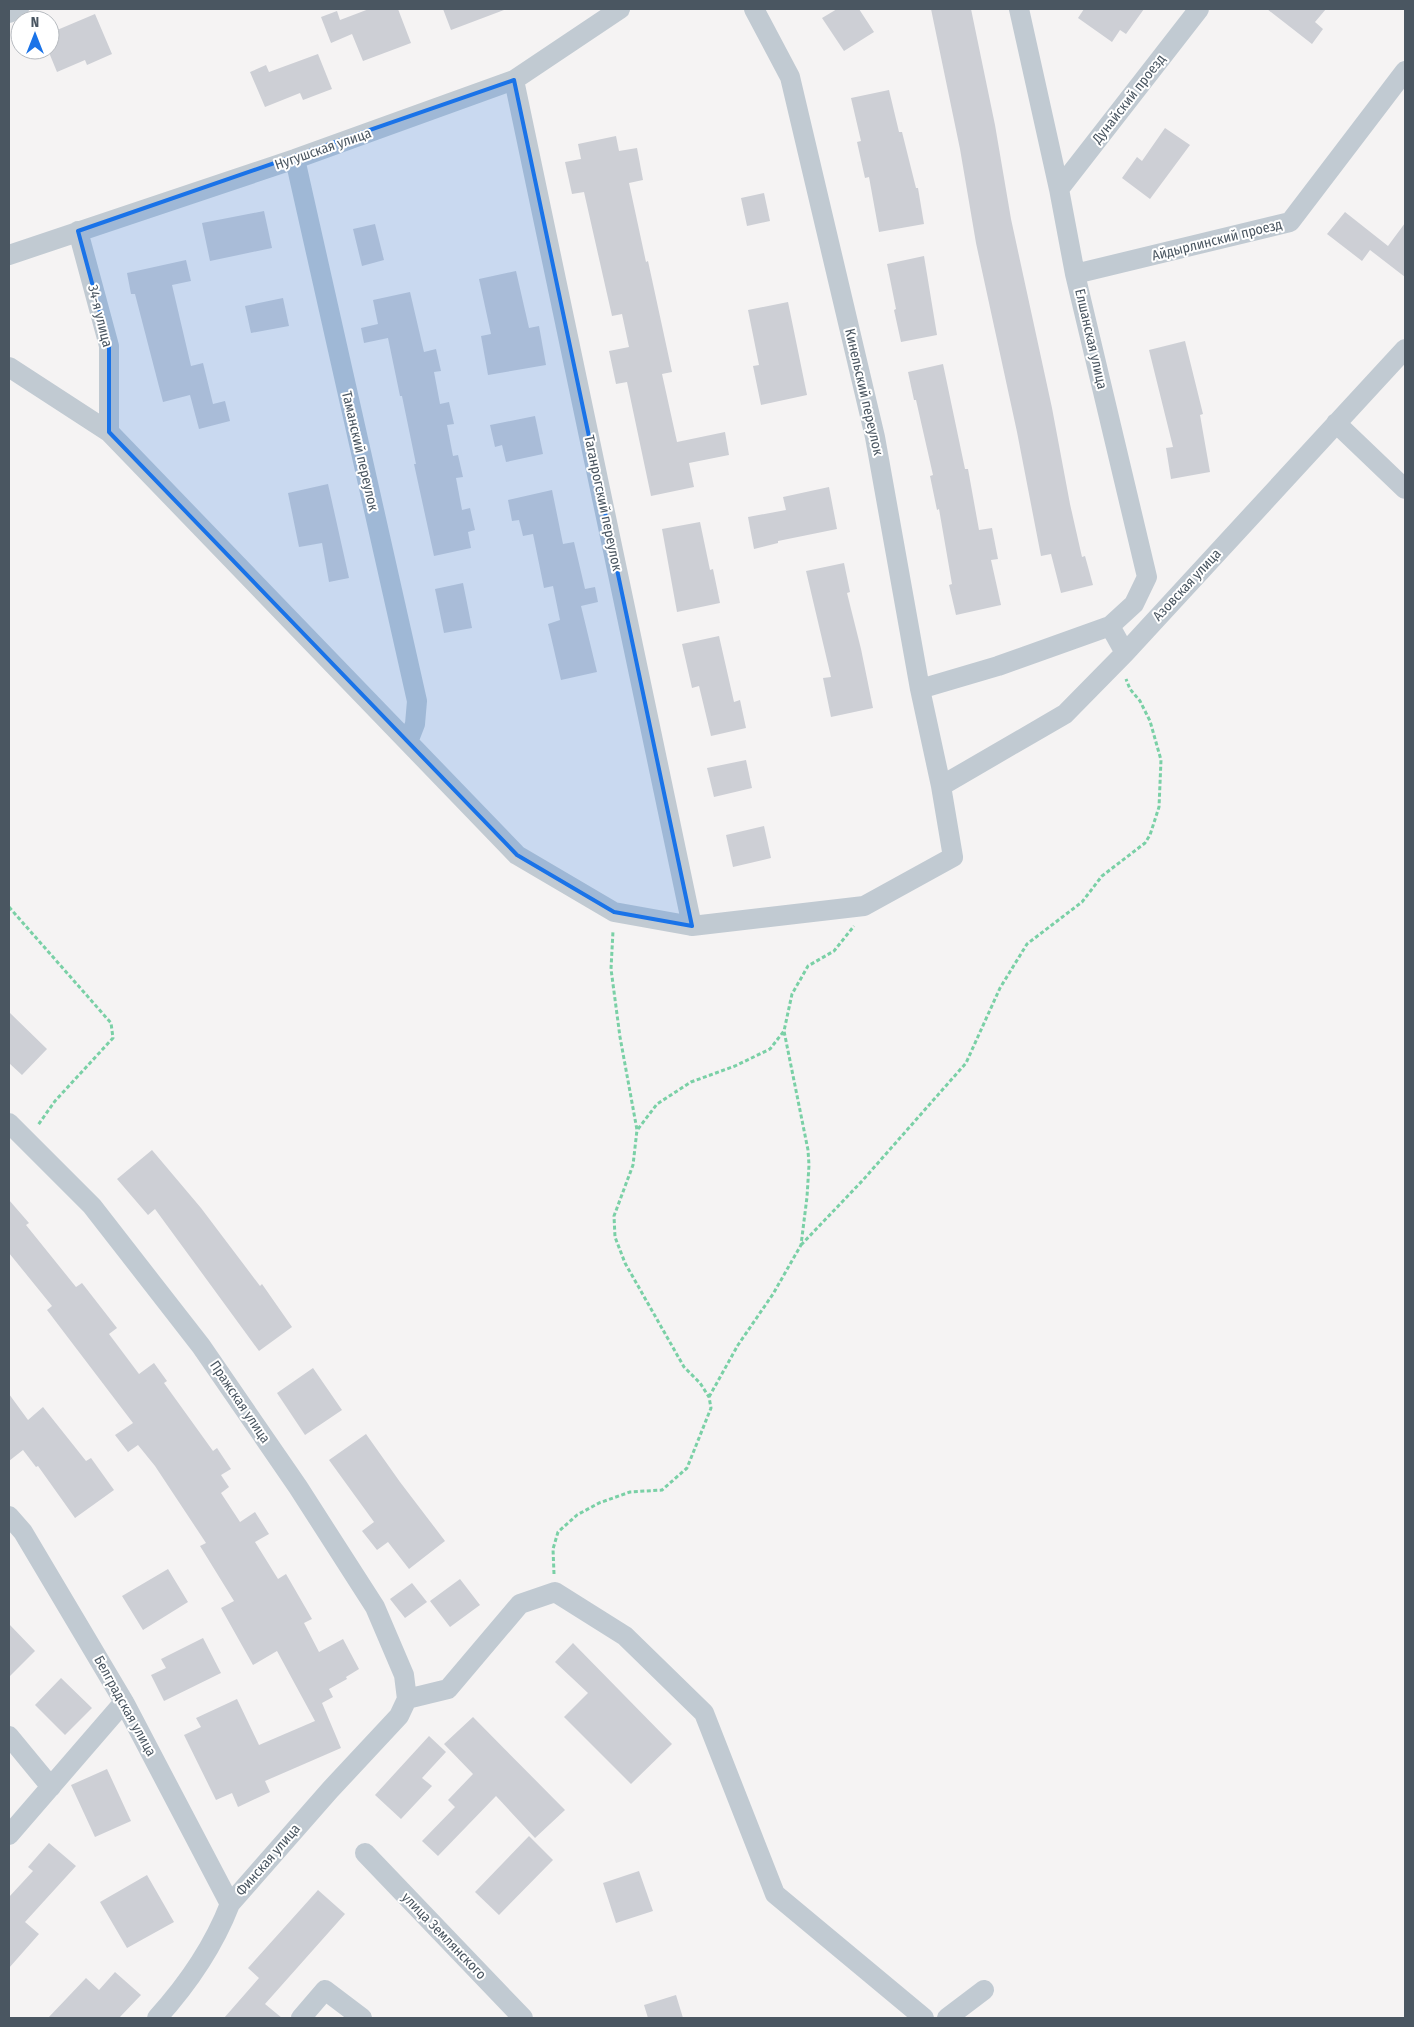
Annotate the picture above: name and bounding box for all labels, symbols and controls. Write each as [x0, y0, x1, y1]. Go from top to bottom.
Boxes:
north arrow [10, 10, 60, 60]
text: N [31, 14, 39, 31]
street label: Дунайский проезд [1088, 51, 1169, 148]
street label: Нугушская улица [273, 124, 374, 173]
street label: Айдырлинский проезд [1150, 216, 1284, 264]
street label: 34-я улица [84, 283, 116, 349]
street label: Елшанская улица [1071, 287, 1111, 391]
street label: Кинельский переулок [841, 327, 887, 457]
street label: Таманский переулок [338, 390, 382, 513]
street label: Таганрогский переулок [580, 433, 626, 573]
street label: Азовская улица [1149, 545, 1225, 625]
street label: Пражская улица [206, 1357, 274, 1447]
street label: Белградская улица [90, 1653, 160, 1759]
street label: Финская улица [232, 1820, 304, 1899]
street label: улица Землянского [398, 1889, 490, 1983]

